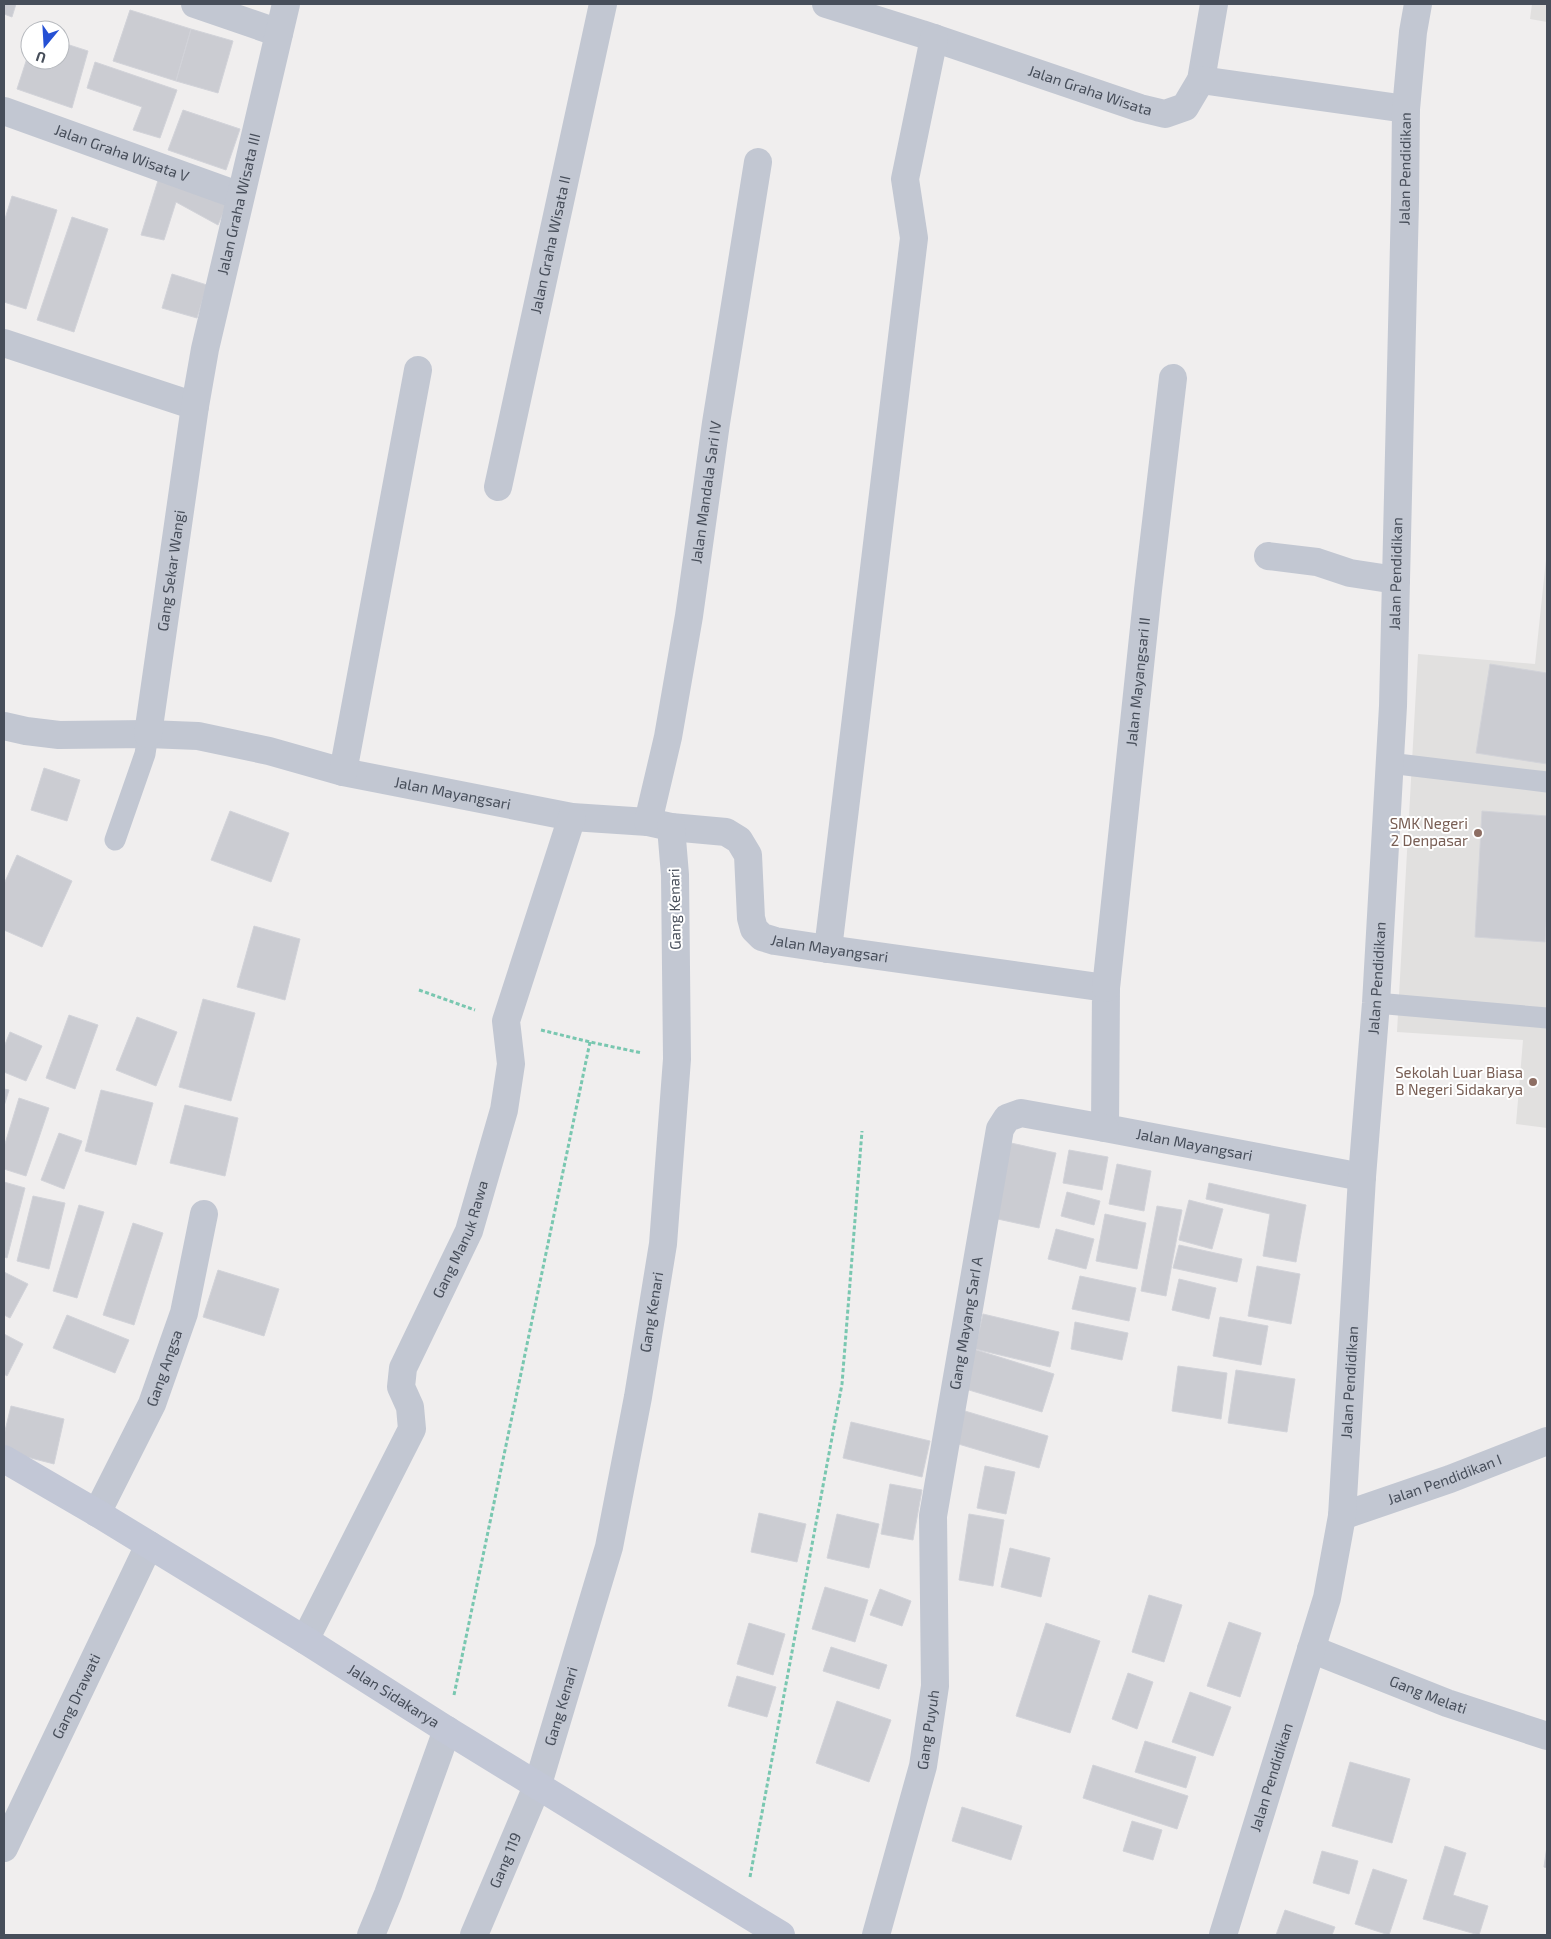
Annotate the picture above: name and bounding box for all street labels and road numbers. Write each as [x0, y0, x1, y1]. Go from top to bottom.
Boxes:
street label: Jalan Graha Wisata [1026, 61, 1154, 119]
street label: Jalan Pendidikan [1394, 112, 1414, 226]
street label: Jalan Graha Wisata V [52, 120, 192, 185]
street label: Jalan Graha Wisata III [213, 131, 263, 277]
street label: Jalan Graha Wisata II [526, 174, 573, 315]
street label: Jalan Mandala Sari IV [686, 420, 724, 565]
street label: Gang Sekar Wangi [153, 509, 188, 632]
street label: Jalan Pendidikan [1385, 517, 1405, 630]
street label: Jalan Mayangsari II [1122, 616, 1153, 747]
street label: Jalan Mayangsari [393, 772, 513, 813]
street label: Gang Kenari [664, 868, 684, 950]
street label: Jalan Pendidikan [1363, 921, 1389, 1035]
street label: Jalan Mayangsari [769, 930, 890, 965]
street label: Jalan Mayangsari [1135, 1124, 1254, 1164]
street label: Gang Manuk Rawa [428, 1178, 491, 1301]
street label: Gang Mayang SarI A [945, 1254, 986, 1391]
street label: Gang Kenari [635, 1270, 666, 1354]
street label: Jalan Pendidikan [1337, 1325, 1361, 1439]
street label: Gang Angsa [142, 1327, 185, 1409]
street label: Jalan Pendidikan I [1385, 1450, 1504, 1508]
street label: Gang Drawati [48, 1650, 104, 1742]
street label: Jalan Sidakarya [345, 1659, 443, 1731]
street label: Gang Kenari [540, 1664, 581, 1748]
street label: Gang Melati [1387, 1671, 1470, 1717]
street label: Gang Puyuh [913, 1688, 942, 1771]
street label: Jalan Pendidikan [1245, 1720, 1296, 1834]
street label: Gang 119 [485, 1830, 524, 1891]

